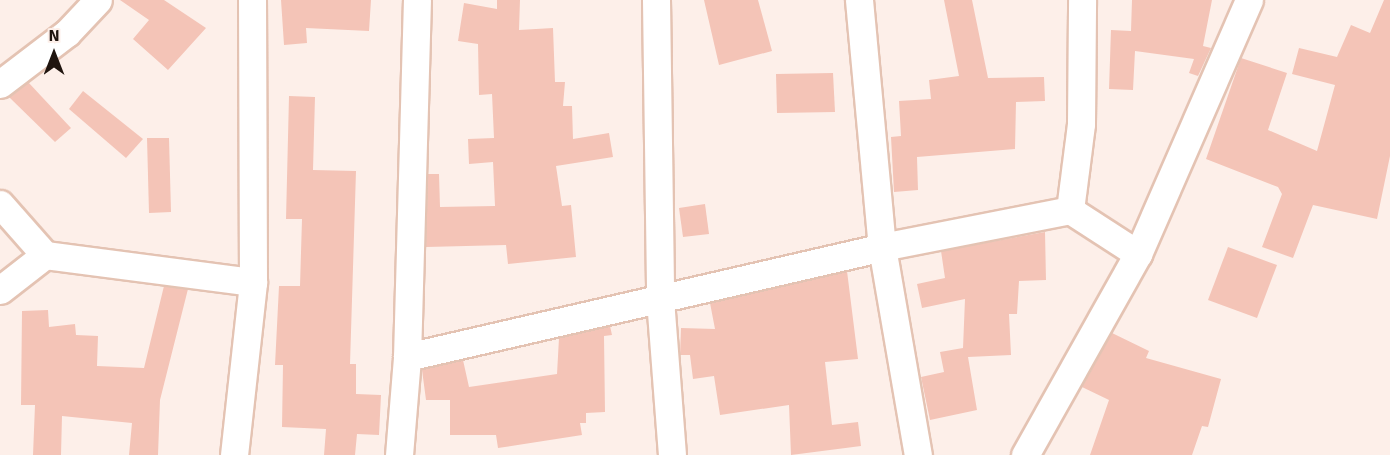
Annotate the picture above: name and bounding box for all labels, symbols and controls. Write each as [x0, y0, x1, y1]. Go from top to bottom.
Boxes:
north arrow [24, 24, 84, 84]
text: N [48, 26, 60, 46]

